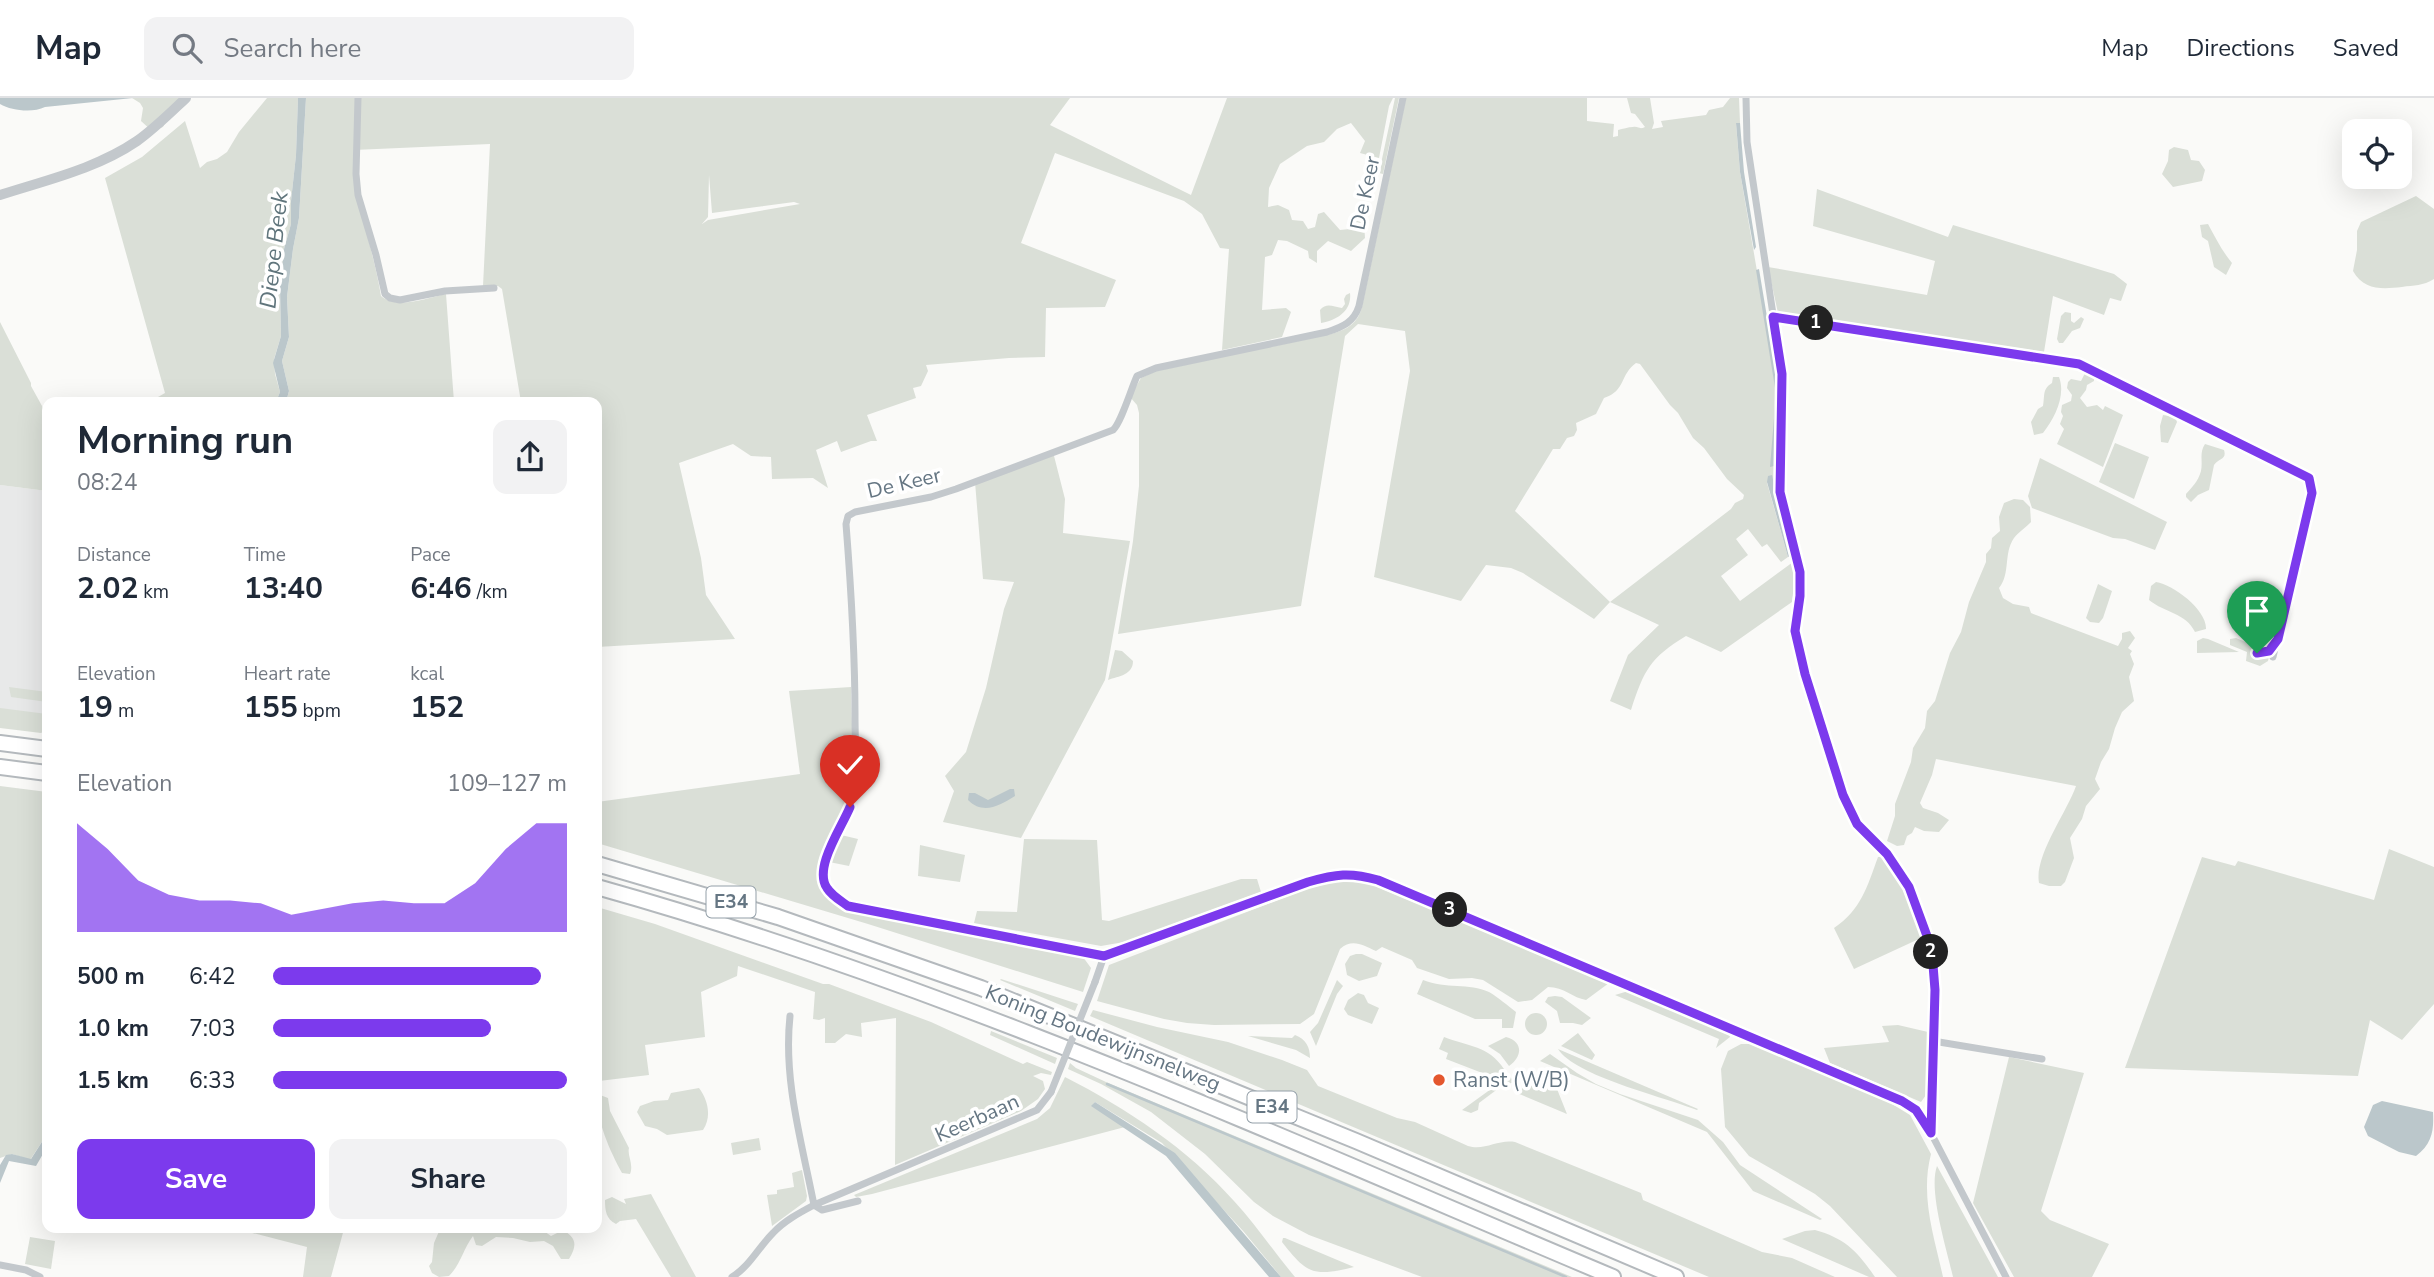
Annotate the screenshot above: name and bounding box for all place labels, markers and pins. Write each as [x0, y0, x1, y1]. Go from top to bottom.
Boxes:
pin: 1 [1798, 306, 1834, 341]
pin [2227, 581, 2287, 653]
pin [820, 735, 880, 807]
pin: 3 [1432, 892, 1468, 928]
pin: 2 [1913, 934, 1948, 970]
place label: Ranst (W/B) [1453, 1066, 1570, 1094]
marker: Ranst (W/B) [1431, 1072, 1447, 1088]

